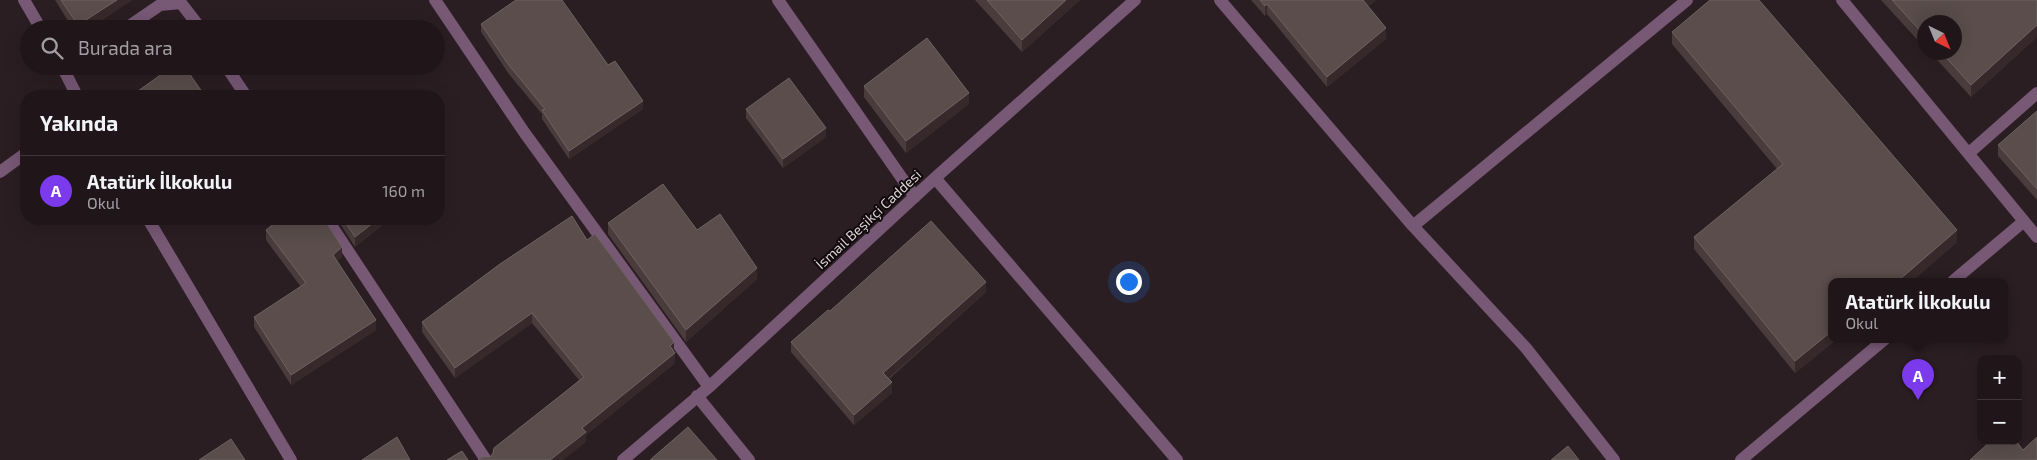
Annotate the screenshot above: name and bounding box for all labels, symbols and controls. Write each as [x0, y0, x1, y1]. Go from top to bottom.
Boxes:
north arrow [1917, 15, 1962, 60]
search box [20, 20, 445, 75]
icon: search [38, 34, 66, 62]
text: Burada ara [78, 36, 173, 59]
text: Yakında [40, 110, 118, 135]
street label: İsmail Beşikçi Caddesi [812, 166, 925, 273]
text: Atatürk İlkokulu [87, 170, 232, 193]
text: A [51, 181, 61, 200]
text: 160 m [382, 181, 425, 200]
text: Okul [87, 193, 120, 212]
your location [1116, 269, 1142, 295]
popup [1828, 278, 2008, 343]
text: Atatürk İlkokulu [1845, 290, 1991, 313]
text: Okul [1845, 313, 1878, 332]
map controls [1977, 355, 2022, 445]
button: + [1977, 355, 2022, 400]
pin: A [1902, 359, 1934, 400]
button: − [1977, 400, 2022, 445]

